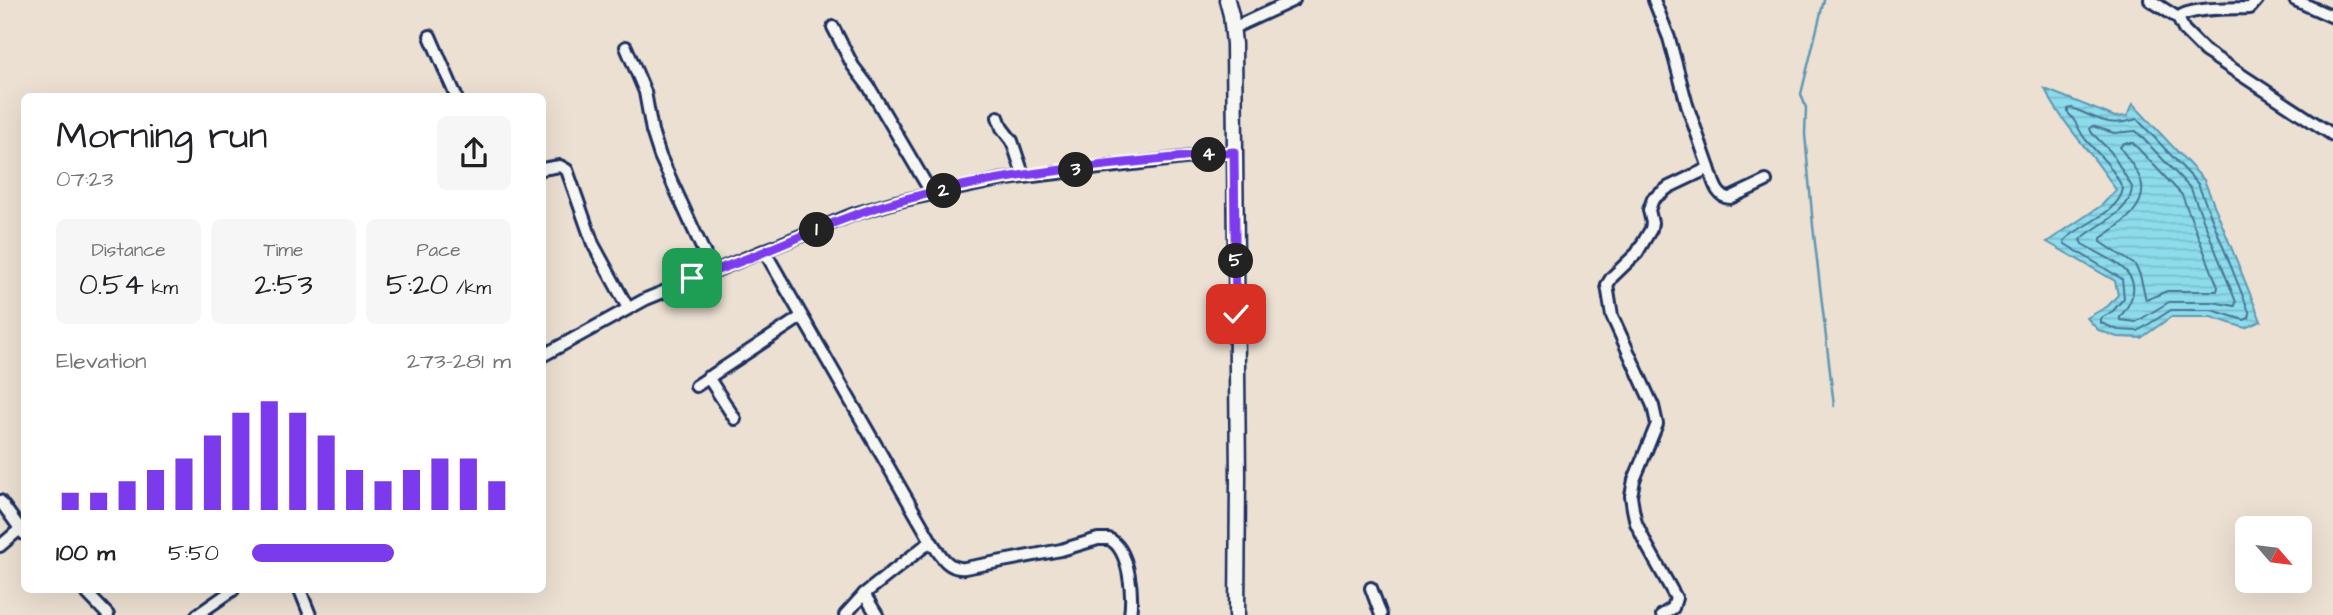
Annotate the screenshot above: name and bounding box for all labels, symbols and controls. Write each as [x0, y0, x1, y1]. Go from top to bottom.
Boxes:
text: Morning run [56, 111, 268, 163]
button: share [437, 116, 511, 190]
pin: 4 [1192, 138, 1226, 172]
text: 4 [1202, 141, 1215, 168]
pin: 3 [1058, 152, 1094, 188]
text: 3 [1071, 156, 1080, 183]
text: 07:23 [56, 163, 113, 195]
pin: 2 [926, 174, 962, 208]
text: 2 [938, 177, 949, 204]
pin: 1 [800, 212, 834, 247]
text: 1 [815, 216, 818, 243]
text: Distance [92, 237, 165, 264]
text: Time [264, 237, 303, 264]
text: Pace [416, 237, 461, 264]
pin: 5 [1218, 244, 1254, 278]
text: 5 [1229, 247, 1242, 274]
pin [662, 248, 722, 308]
icon: arrive [673, 259, 711, 297]
text: 0.54 [79, 264, 144, 306]
text: 2:53 [254, 264, 313, 306]
text: 5:20 [386, 264, 448, 306]
text: km [144, 275, 178, 302]
text: /km [448, 275, 491, 302]
pin [1206, 284, 1266, 344]
icon: check [1217, 295, 1255, 333]
text: Elevation [56, 345, 147, 377]
text: 273–281 m [407, 345, 511, 377]
north arrow [2235, 516, 2312, 593]
map controls [2235, 516, 2312, 593]
text: 100 m [56, 537, 115, 569]
text: 5:50 [168, 537, 219, 569]

